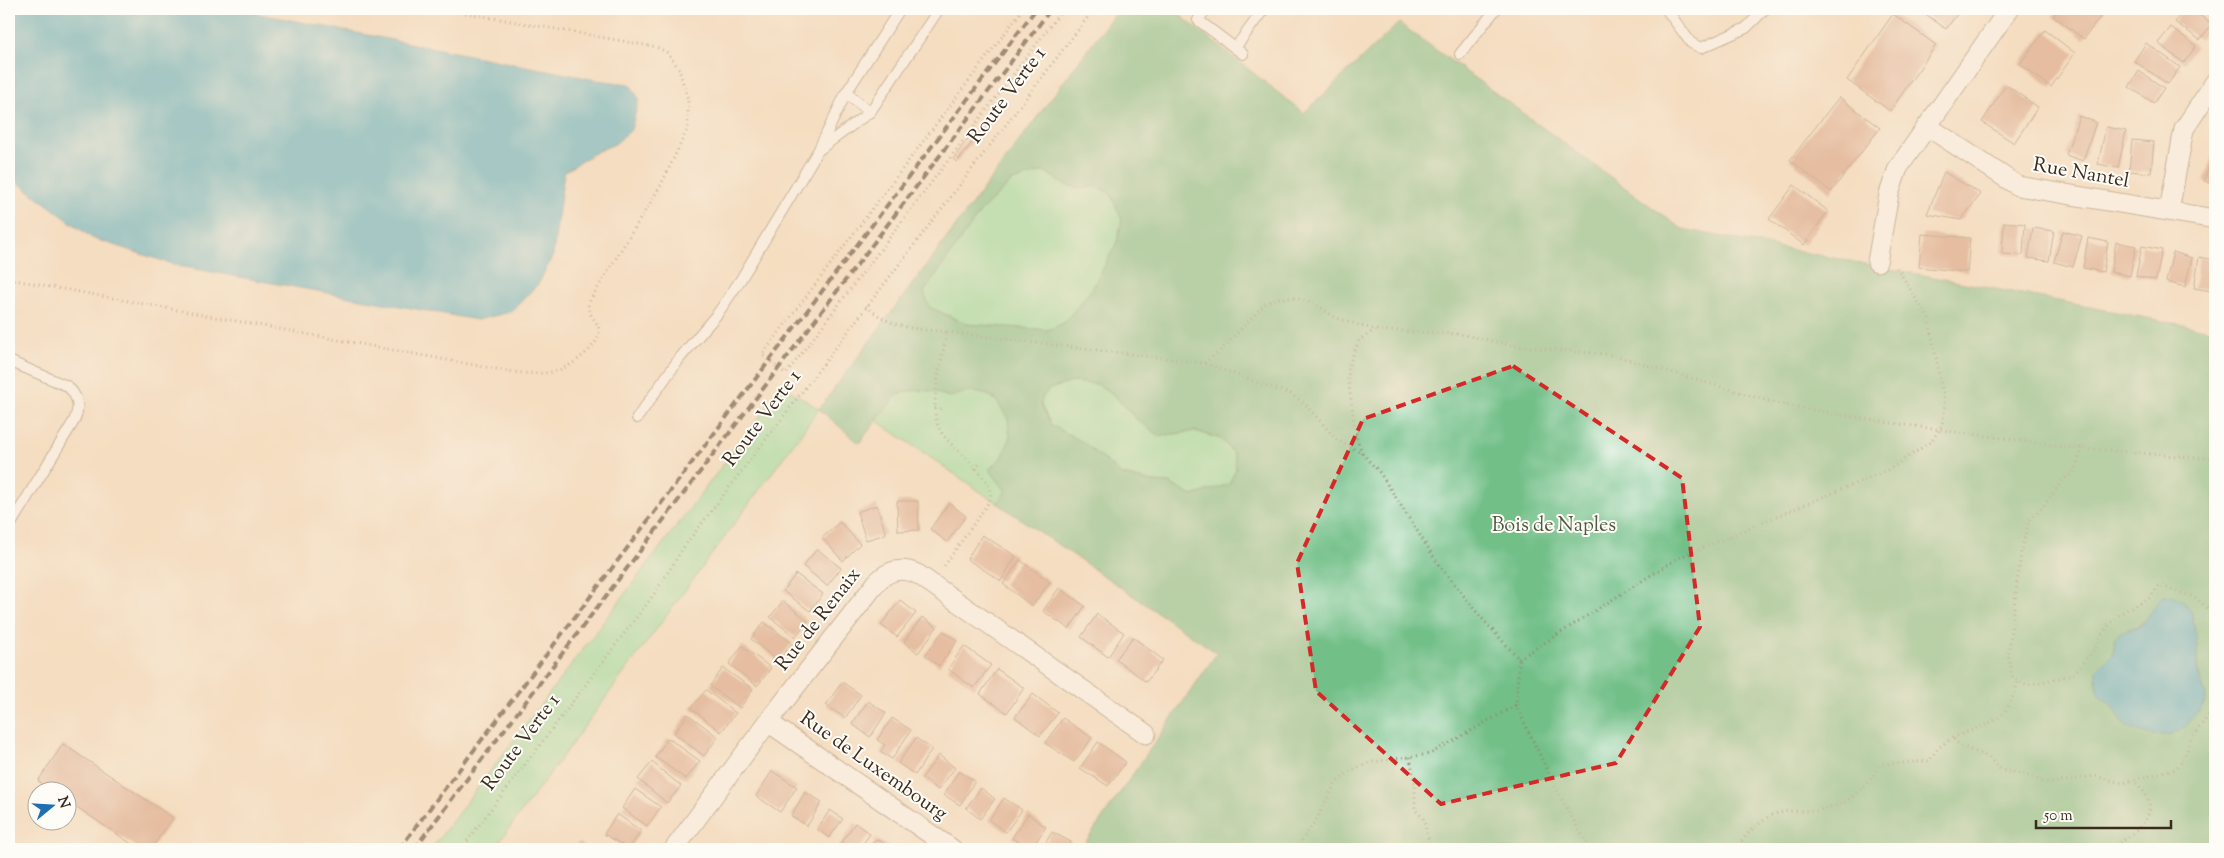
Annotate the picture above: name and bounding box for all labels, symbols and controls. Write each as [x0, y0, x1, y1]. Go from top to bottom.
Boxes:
street label: Route Verte 1 [962, 41, 1054, 151]
street label: Rue Nantel [2031, 151, 2132, 197]
street label: Route Verte 1 [717, 364, 809, 474]
park label: Bois de Naples [1492, 512, 1616, 541]
street label: Rue de Renaix [769, 562, 869, 678]
street label: Route Verte 1 [476, 688, 568, 798]
street label: Rue de Luxembourg [793, 705, 953, 829]
north arrow [28, 780, 78, 830]
text: N [51, 794, 74, 811]
scale bar [2036, 798, 2172, 830]
text: 50 m [2043, 806, 2073, 827]

